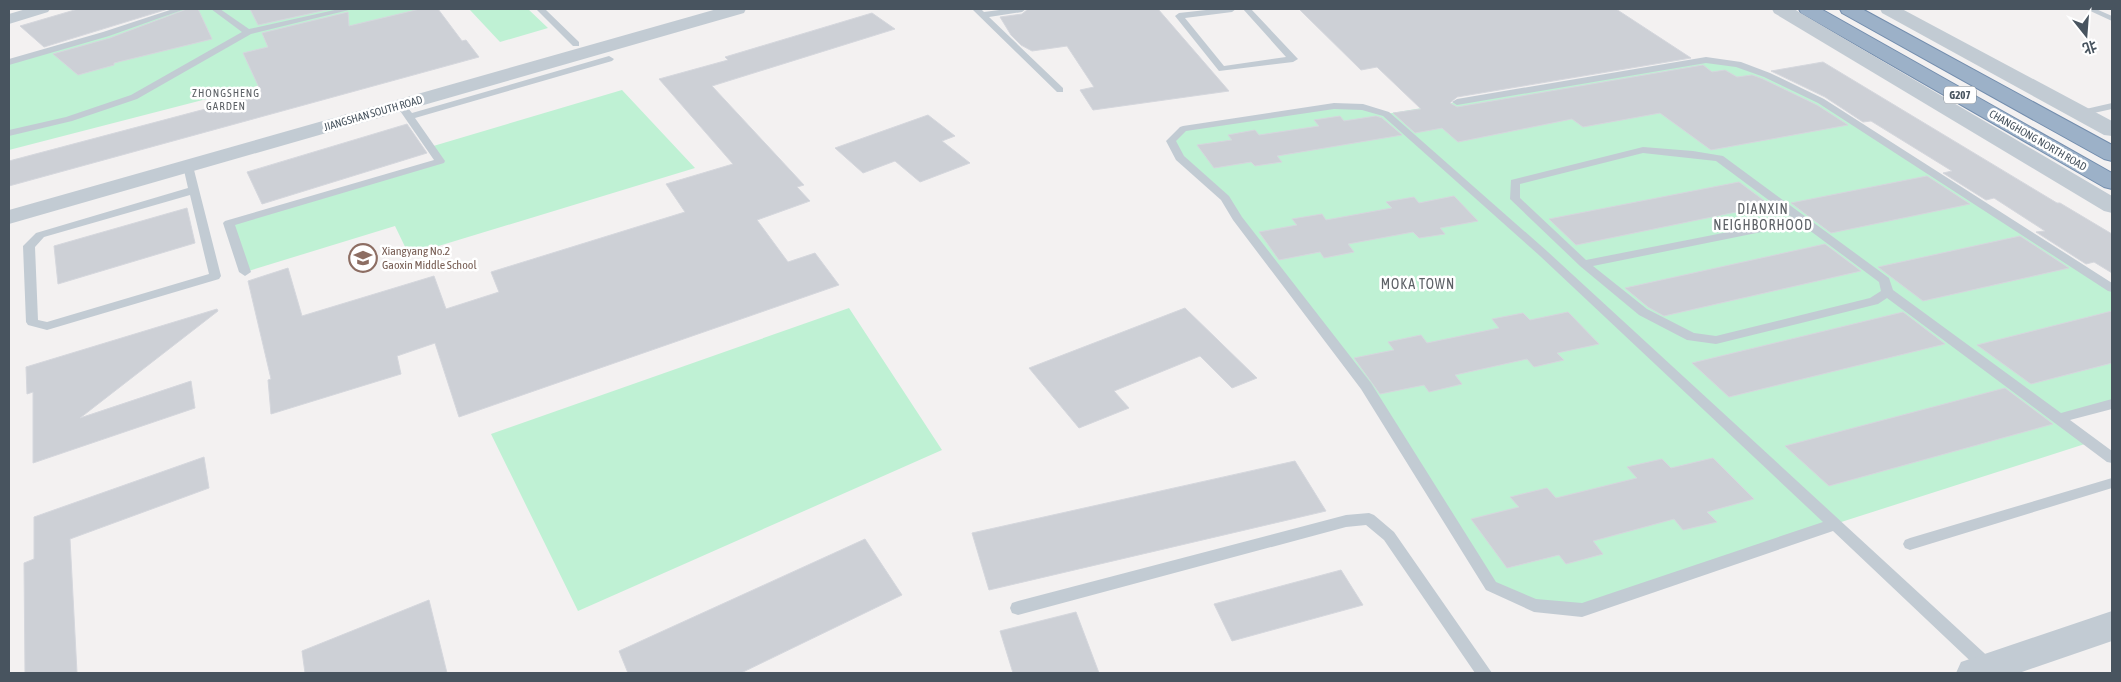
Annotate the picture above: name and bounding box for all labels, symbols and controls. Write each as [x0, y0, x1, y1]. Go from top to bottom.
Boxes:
north arrow [2061, 10, 2111, 60]
text: 北 [2081, 38, 2099, 57]
road number: G207 [1944, 86, 1976, 104]
district label: ZHONGSHENG GARDEN [192, 87, 260, 112]
street label: JIANGSHAN SOUTH ROAD [322, 93, 424, 133]
street label: CHANGHONG NORTH ROAD [1987, 107, 2089, 173]
district label: DIANXIN NEIGHBORHOOD [1713, 201, 1813, 233]
school or university icon: Xiangyang No.2 Gaoxin Middle School [348, 243, 378, 273]
place label: Xiangyang No.2 Gaoxin Middle School [382, 244, 477, 272]
district label: MOKA TOWN [1381, 276, 1455, 292]

